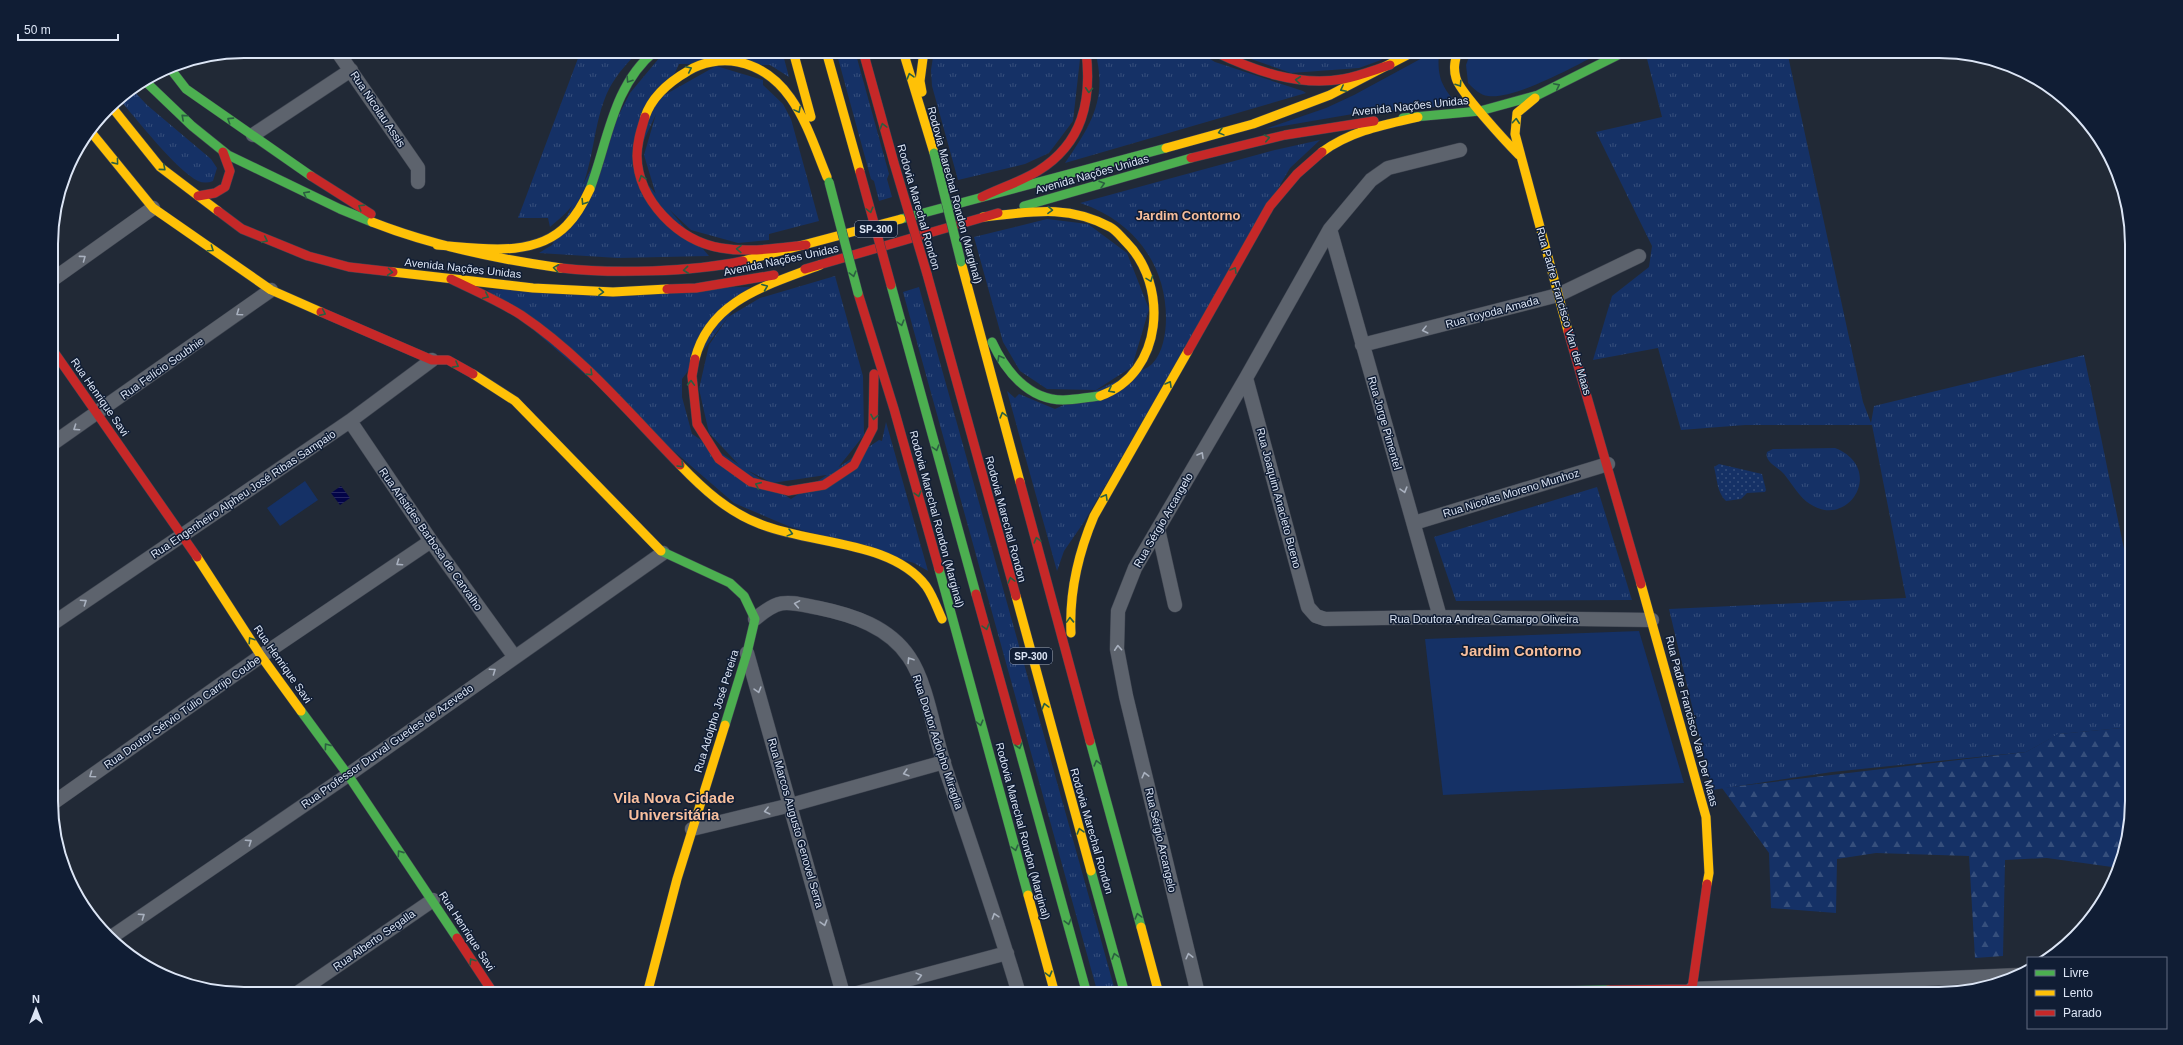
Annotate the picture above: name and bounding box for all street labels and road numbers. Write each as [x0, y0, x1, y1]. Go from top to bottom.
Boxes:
street label: Rua Nicolau Assis [348, 69, 408, 150]
street label: Avenida Nações Unidas [1351, 94, 1469, 118]
street label: Rodovia Marechal Rondon (Marginal) [926, 105, 984, 285]
street label: Rodovia Marechal Rondon [895, 143, 943, 271]
street label: Avenida Nações Unidas [1034, 152, 1150, 196]
road number: SP-300 [855, 221, 897, 237]
street label: Rua Padre Francisco Van der Maas [1534, 226, 1594, 397]
street label: Avenida Nações Unidas [722, 242, 840, 278]
street label: Avenida Nações Unidas [404, 256, 522, 280]
street label: Rua Toyoda Amada [1444, 294, 1541, 330]
street label: Rua Felício Soubhie [118, 335, 206, 401]
street label: Rua Henrique Savi [69, 356, 131, 438]
street label: Rua Jorge Pimentel [1366, 375, 1404, 471]
street label: Rua Joaquim Anacleto Bueno [1254, 426, 1304, 570]
street label: Rua Engenheiro Alpheu José Ribas Sampaio [148, 427, 338, 561]
street label: Rodovia Marechal Rondon (Marginal) [908, 429, 966, 609]
street label: Rodovia Marechal Rondon [983, 455, 1029, 583]
street label: Rua Aristides Barbosa de Carvalho [377, 465, 485, 613]
street label: Rua Nicolas Moreno Munhoz [1441, 467, 1581, 519]
street label: Rua Sérgio Arcangelo [1131, 471, 1195, 569]
street label: Rua Doutora Andrea Camargo Oliveira [1390, 613, 1579, 625]
street label: Rua Henrique Savi [252, 623, 314, 705]
street label: Rua Padre Francisco Van Der Maas [1663, 635, 1721, 808]
street label: Rua Adolpho José Pereira [692, 647, 741, 774]
road number: SP-300 [1010, 648, 1052, 664]
street label: Rua Doutor Sérvio Túlio Carrijo Coube [102, 653, 262, 771]
street label: Rua Doutor Adolpho Miraglia [911, 673, 966, 812]
street label: Rua Professor Durval Guedes de Azevedo [299, 682, 475, 810]
street label: Rua Marcos Augusto Genovel Serra [766, 737, 826, 910]
street label: Rodovia Marechal Rondon (Marginal) [994, 741, 1052, 921]
street label: Rodovia Marechal Rondon [1068, 767, 1116, 895]
street label: Rua Sérgio Arcangelo [1143, 787, 1179, 893]
street label: Rua Henrique Savi [437, 889, 497, 973]
street label: Rua Alberto Segalla [331, 907, 418, 973]

